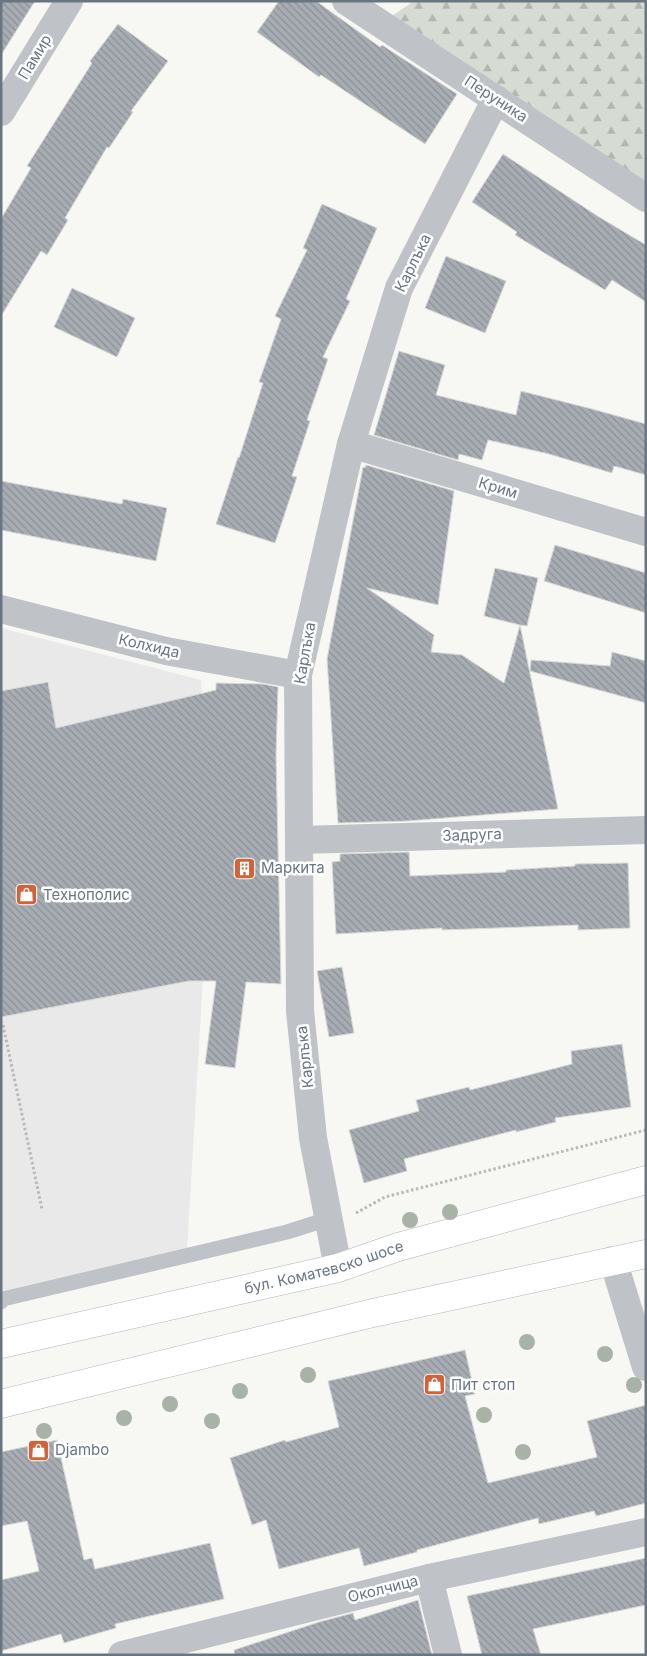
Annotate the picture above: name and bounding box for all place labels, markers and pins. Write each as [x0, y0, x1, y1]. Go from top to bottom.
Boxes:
building icon: Маркита [233, 856, 257, 880]
place label: Маркита [261, 858, 325, 877]
shop icon: Технополис [15, 883, 39, 907]
place label: Технополис [43, 885, 130, 904]
shop icon: Пит стоп [423, 1373, 447, 1397]
place label: Пит стоп [451, 1375, 515, 1394]
shop icon: Djambo [27, 1438, 51, 1462]
place label: Djambo [55, 1440, 109, 1459]

